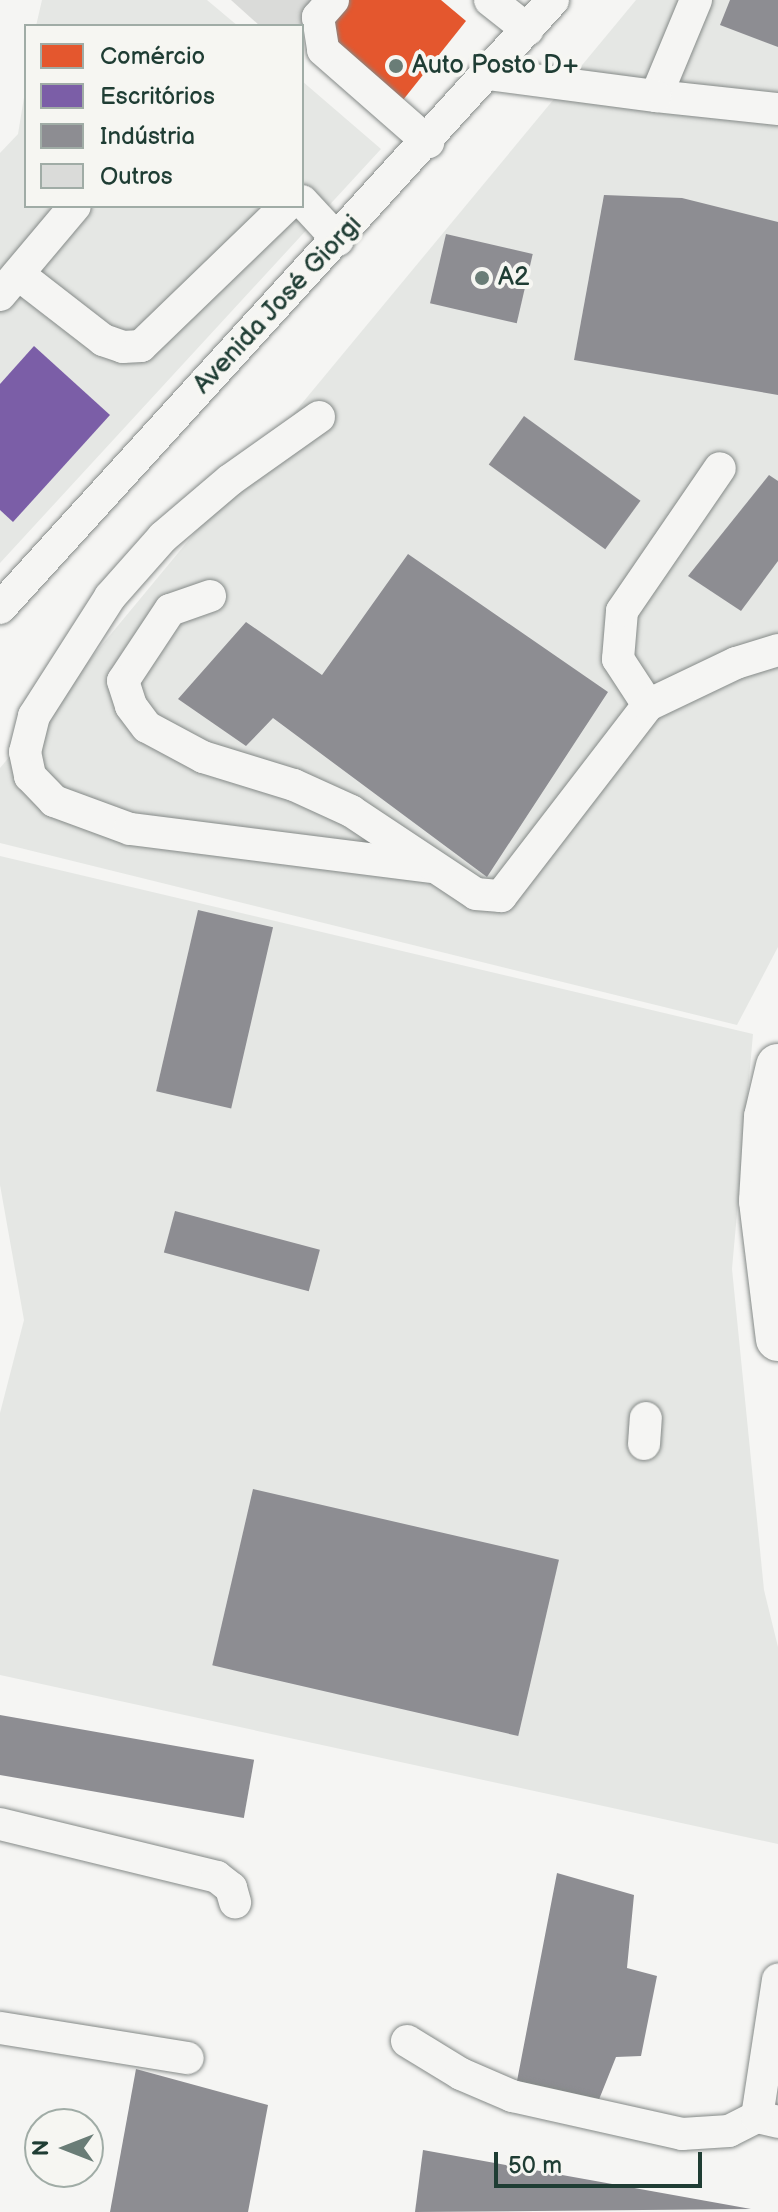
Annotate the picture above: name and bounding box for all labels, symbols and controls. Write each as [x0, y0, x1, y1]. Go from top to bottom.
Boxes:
legend [24, 24, 304, 208]
text: Comércio [100, 42, 205, 71]
place label: Auto Posto D+ [412, 50, 579, 82]
marker: Auto Posto D+ [387, 57, 405, 75]
text: Escritórios [100, 82, 215, 111]
text: Indústria [100, 122, 195, 151]
text: Outros [100, 162, 173, 191]
street label: Avenida José Giorgi [187, 209, 369, 401]
place label: A2 [498, 262, 529, 294]
marker: A2 [473, 269, 491, 287]
north arrow [24, 2108, 104, 2188]
scale bar [498, 2136, 706, 2186]
text: N [28, 2140, 55, 2156]
text: 50 m [508, 2151, 562, 2180]

